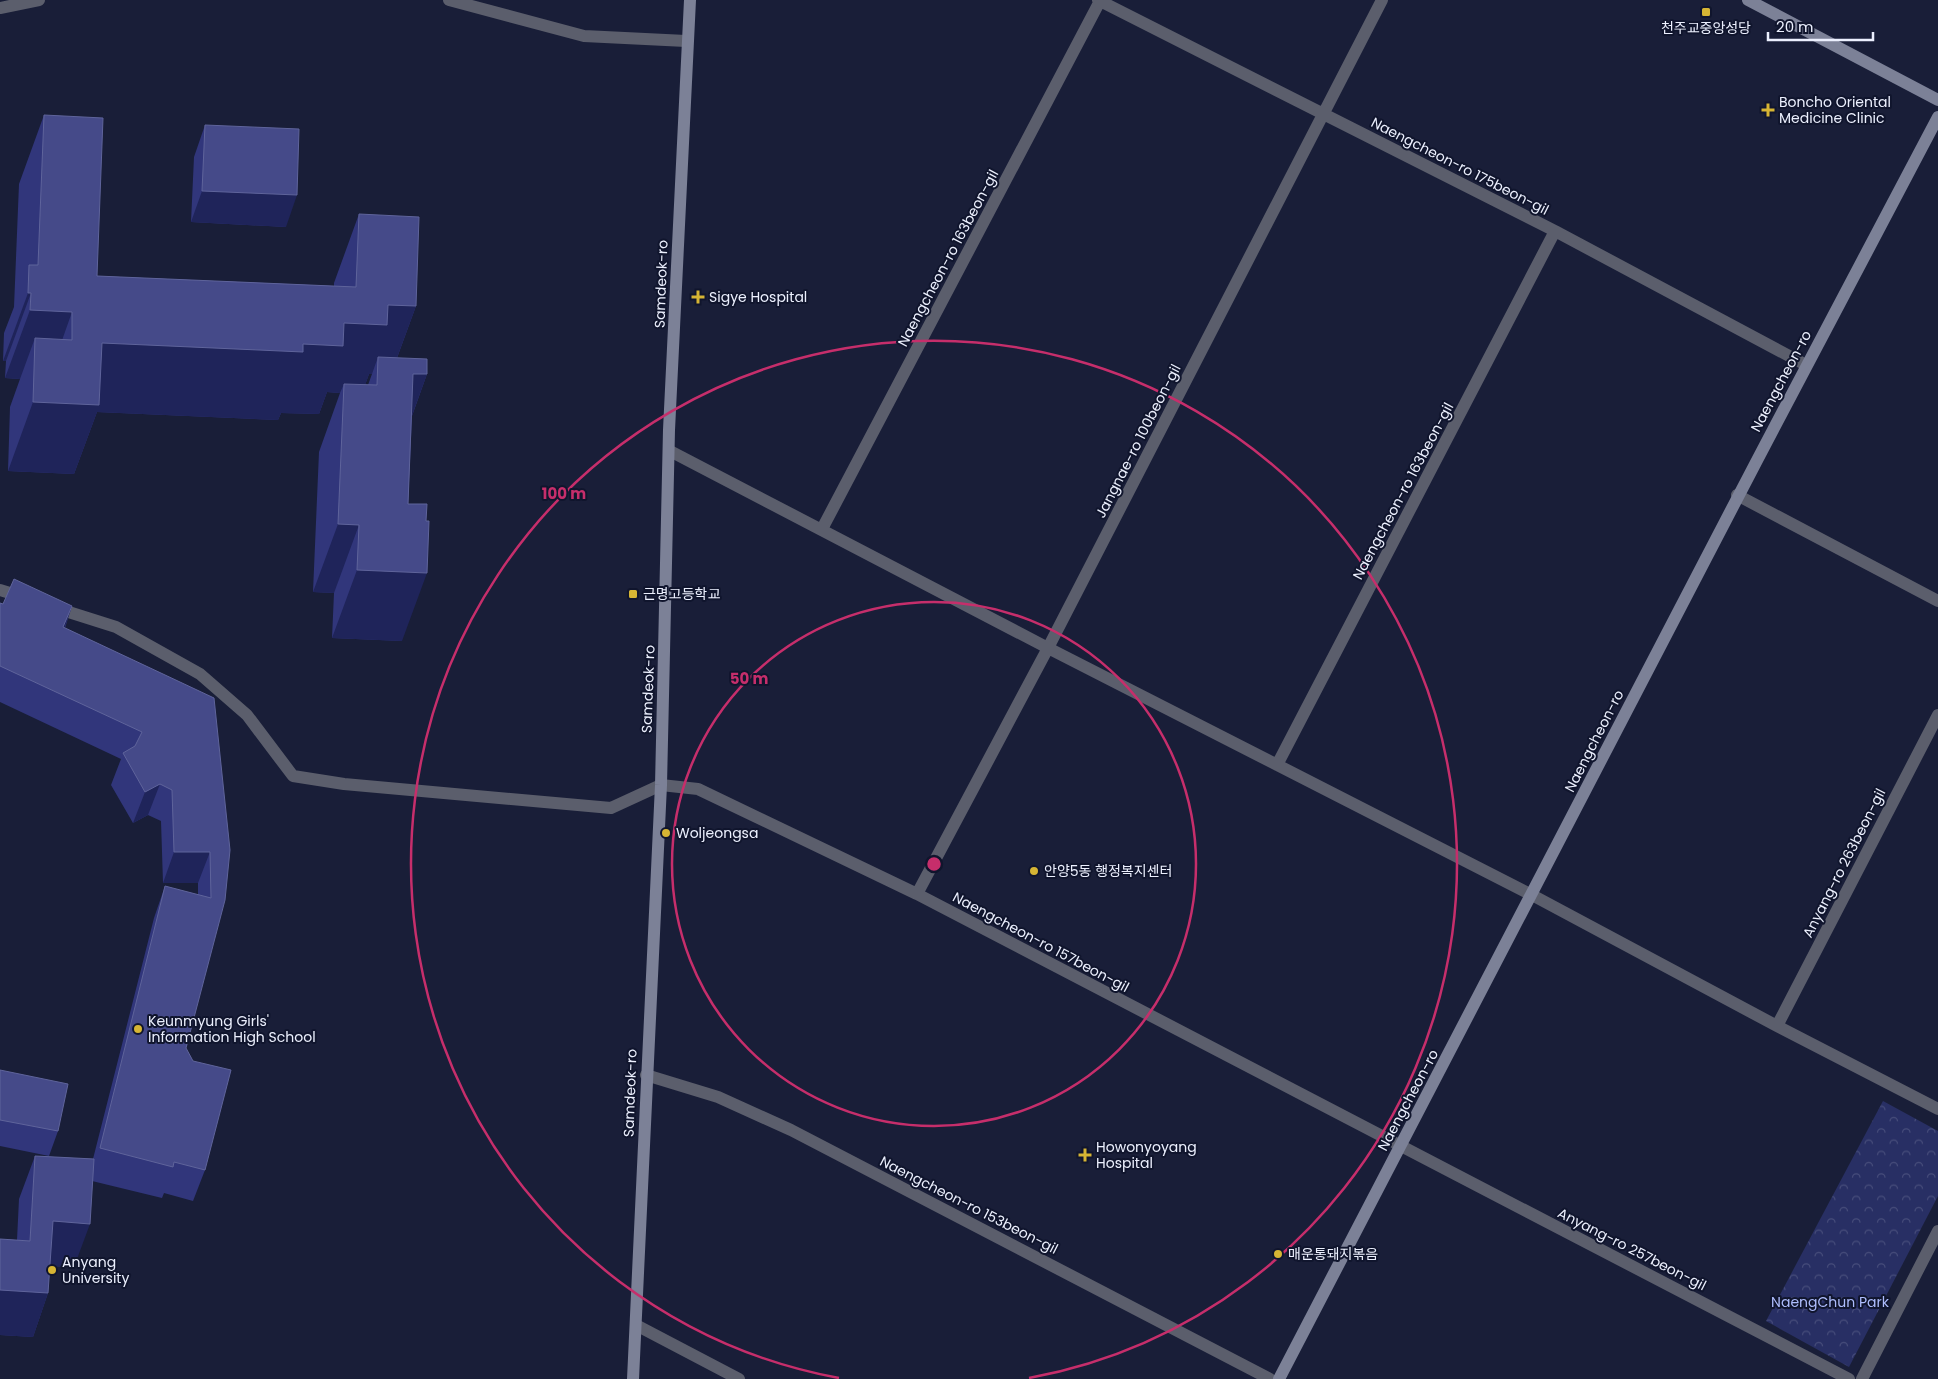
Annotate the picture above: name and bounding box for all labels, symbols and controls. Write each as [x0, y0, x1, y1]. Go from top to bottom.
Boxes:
marker: 천주교중앙성당 [1700, 6, 1712, 18]
scale bar [1768, 10, 1873, 42]
text: 20 m [1776, 16, 1814, 37]
place label: 천주교중앙성당 [1661, 18, 1751, 38]
place label: Boncho Oriental Medicine Clinic [1779, 92, 1891, 128]
marker: Boncho Oriental Medicine Clinic [1761, 103, 1775, 117]
street label: Naengcheon-ro 175beon-gil [1368, 112, 1552, 220]
street label: Naengcheon-ro 163beon-gil [893, 166, 1003, 350]
street label: Samdeok-ro [649, 239, 673, 328]
place label: Sigye Hospital [709, 287, 807, 307]
marker: Sigye Hospital [691, 290, 705, 304]
street label: Naengcheon-ro [1746, 327, 1816, 435]
street label: Jangnae-ro 100beon-gil [1090, 361, 1186, 521]
street label: Naengcheon-ro 163beon-gil [1348, 399, 1458, 583]
text: 100 m [542, 483, 586, 504]
place label: 근명고등학교 [643, 584, 720, 604]
marker: 근명고등학교 [627, 588, 639, 600]
street label: Samdeok-ro [636, 644, 660, 733]
text: 50 m [730, 668, 768, 689]
street label: Naengcheon-ro [1560, 686, 1628, 796]
street label: Anyang-ro 263beon-gil [1798, 785, 1890, 941]
place label: Woljeongsa [676, 823, 758, 843]
marker: Woljeongsa [660, 827, 672, 839]
centre of rings [925, 855, 943, 873]
place label: 안양5동 행정복지센터 [1044, 861, 1172, 881]
marker: 안양5동 행정복지센터 [1028, 865, 1040, 877]
street label: Naengcheon-ro 157beon-gil [949, 887, 1133, 997]
place label: Keunmyung Girls' Information High School [148, 1011, 316, 1047]
marker: Keunmyung Girls' Information High School [132, 1023, 144, 1035]
street label: Naengcheon-ro [1373, 1046, 1443, 1154]
street label: Samdeok-ro [618, 1048, 642, 1137]
place label: Howonyoyang Hospital [1096, 1137, 1197, 1173]
marker: Howonyoyang Hospital [1078, 1148, 1092, 1162]
street label: Naengcheon-ro 153beon-gil [876, 1151, 1062, 1259]
street label: Anyang-ro 257beon-gil [1554, 1203, 1710, 1295]
place label: 매운통돼지볶음 [1288, 1244, 1378, 1264]
marker: 매운통돼지볶음 [1272, 1248, 1284, 1260]
place label: Anyang University [62, 1252, 129, 1288]
marker: Anyang University [46, 1264, 58, 1276]
park label: NaengChun Park [1771, 1292, 1890, 1312]

